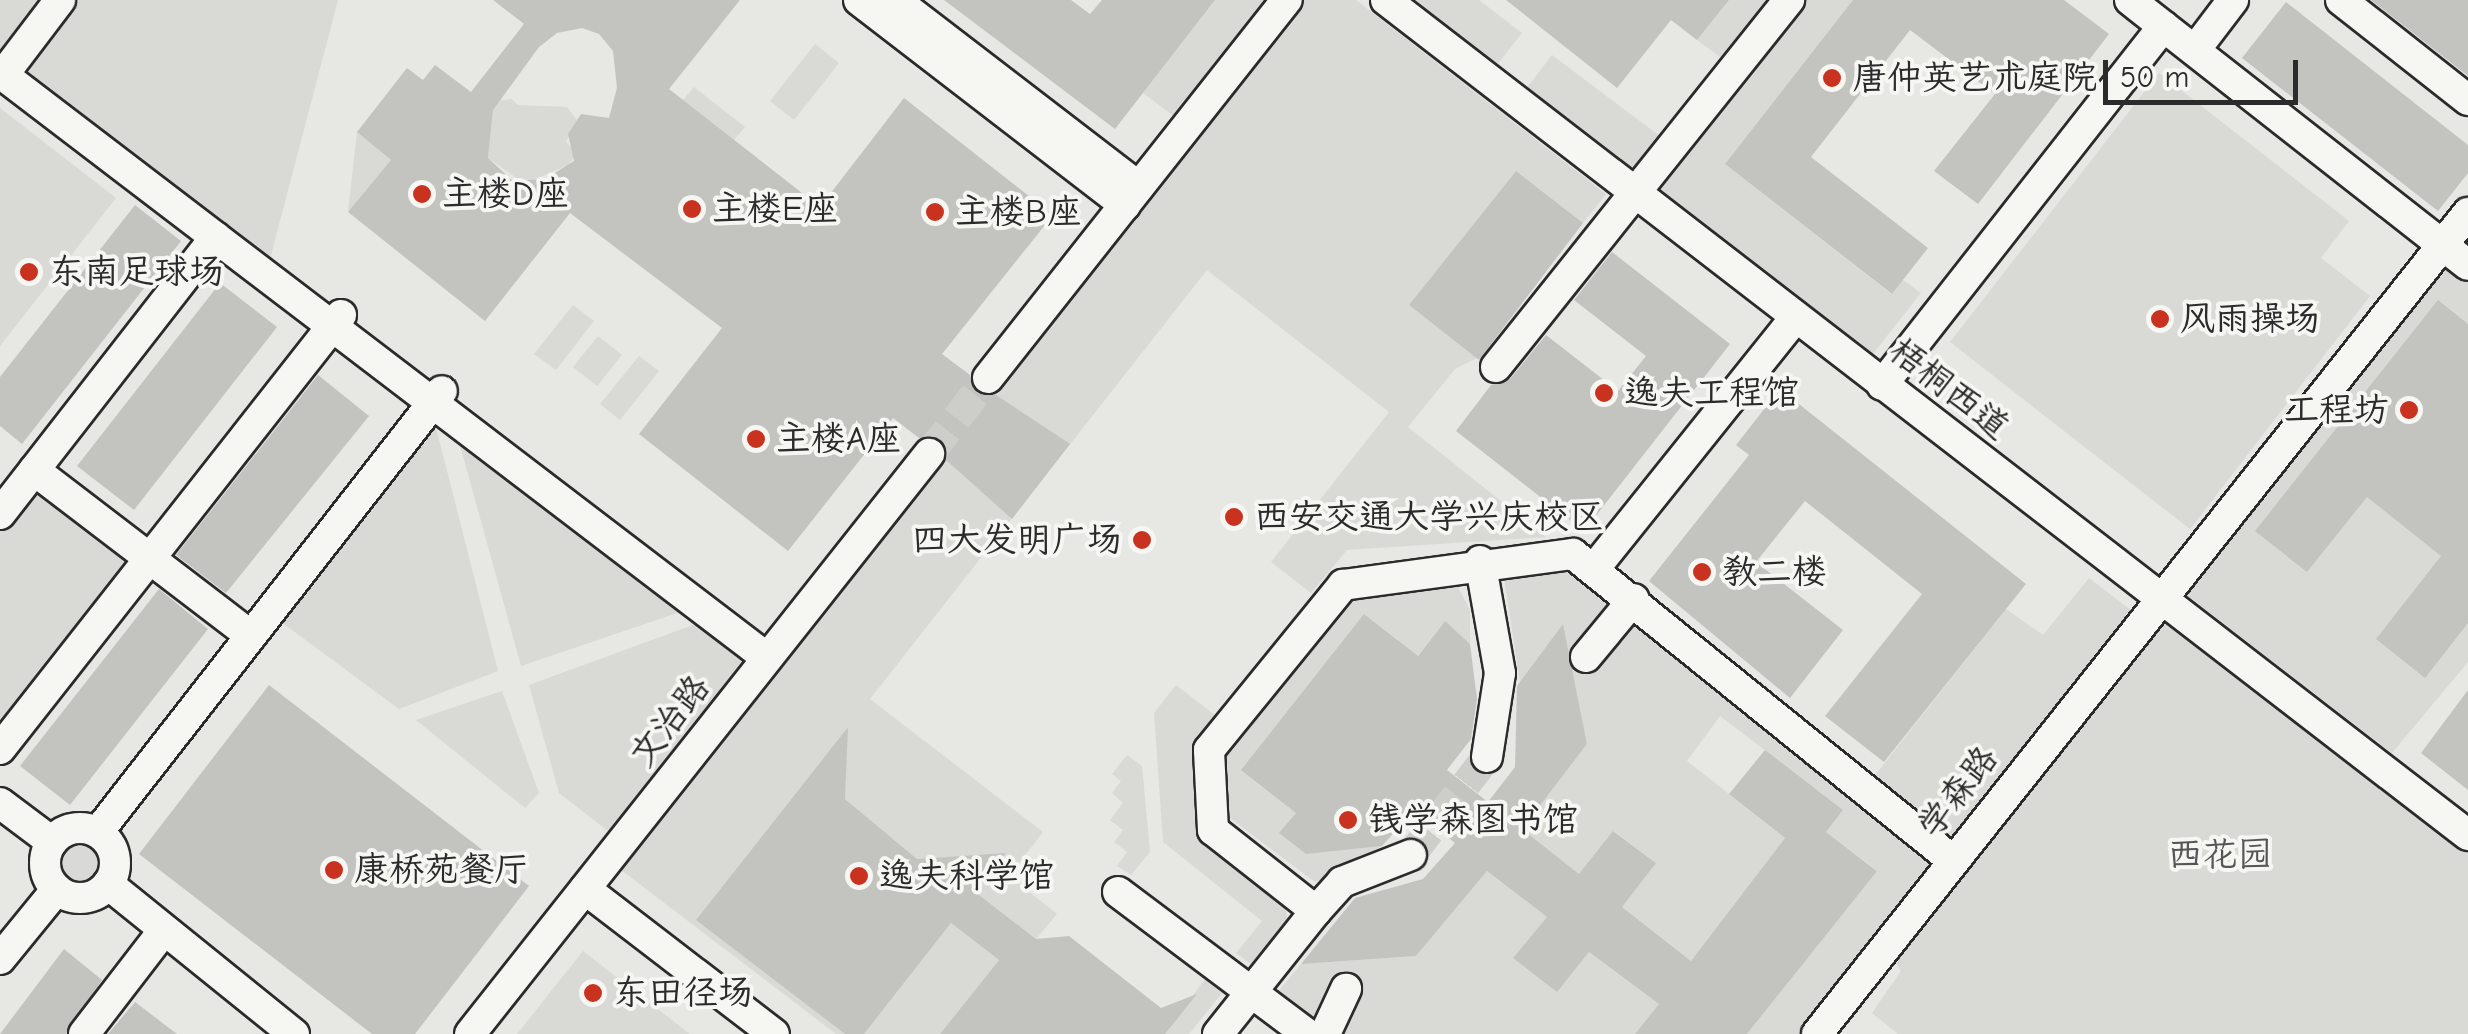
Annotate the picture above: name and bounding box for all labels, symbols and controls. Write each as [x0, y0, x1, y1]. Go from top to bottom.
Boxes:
scale bar [2108, 40, 2303, 102]
place label: 唐仲英艺术庭院 [1852, 57, 2097, 99]
text: 50 m [2120, 60, 2189, 95]
marker: 唐仲英艺术庭院 [1821, 67, 1843, 89]
place label: 主楼D座 [442, 173, 569, 215]
marker: 主楼D座 [411, 183, 433, 205]
place label: 主楼E座 [712, 188, 838, 230]
place label: 主楼B座 [955, 191, 1082, 233]
marker: 主楼E座 [681, 198, 703, 220]
marker: 主楼B座 [924, 201, 946, 223]
place label: 东南足球场 [49, 251, 224, 293]
marker: 东南足球场 [18, 261, 40, 283]
place label: 风雨操场 [2180, 298, 2320, 340]
marker: 风雨操场 [2149, 308, 2171, 330]
street label: 梧桐西道 [1881, 329, 2017, 449]
place label: 逸夫工程馆 [1624, 372, 1799, 414]
marker: 逸夫工程馆 [1593, 382, 1615, 404]
place label: 工程坊 [2284, 389, 2389, 431]
marker: 工程坊 [2398, 399, 2420, 421]
place label: 主楼A座 [776, 418, 901, 460]
marker: 主楼A座 [745, 428, 767, 450]
place label: 西安交通大学兴庆校区 [1254, 496, 1604, 538]
marker: 西安交通大学兴庆校区 [1223, 506, 1245, 528]
place label: 四大发明广场 [912, 519, 1122, 561]
marker: 四大发明广场 [1131, 529, 1153, 551]
place label: 教二楼 [1722, 551, 1827, 593]
marker: 教二楼 [1691, 561, 1713, 583]
street label: 文治路 [621, 667, 719, 775]
street label: 学森路 [1909, 738, 2007, 846]
place label: 钱学森图书馆 [1368, 799, 1578, 841]
marker: 钱学森图书馆 [1337, 809, 1359, 831]
park label: 西花园 [2168, 834, 2272, 876]
place label: 康桥苑餐厅 [354, 849, 529, 891]
place label: 逸夫科学馆 [879, 855, 1054, 897]
marker: 康桥苑餐厅 [323, 859, 345, 881]
marker: 逸夫科学馆 [848, 865, 870, 887]
place label: 东田径场 [613, 972, 753, 1014]
marker: 东田径场 [582, 982, 604, 1004]

